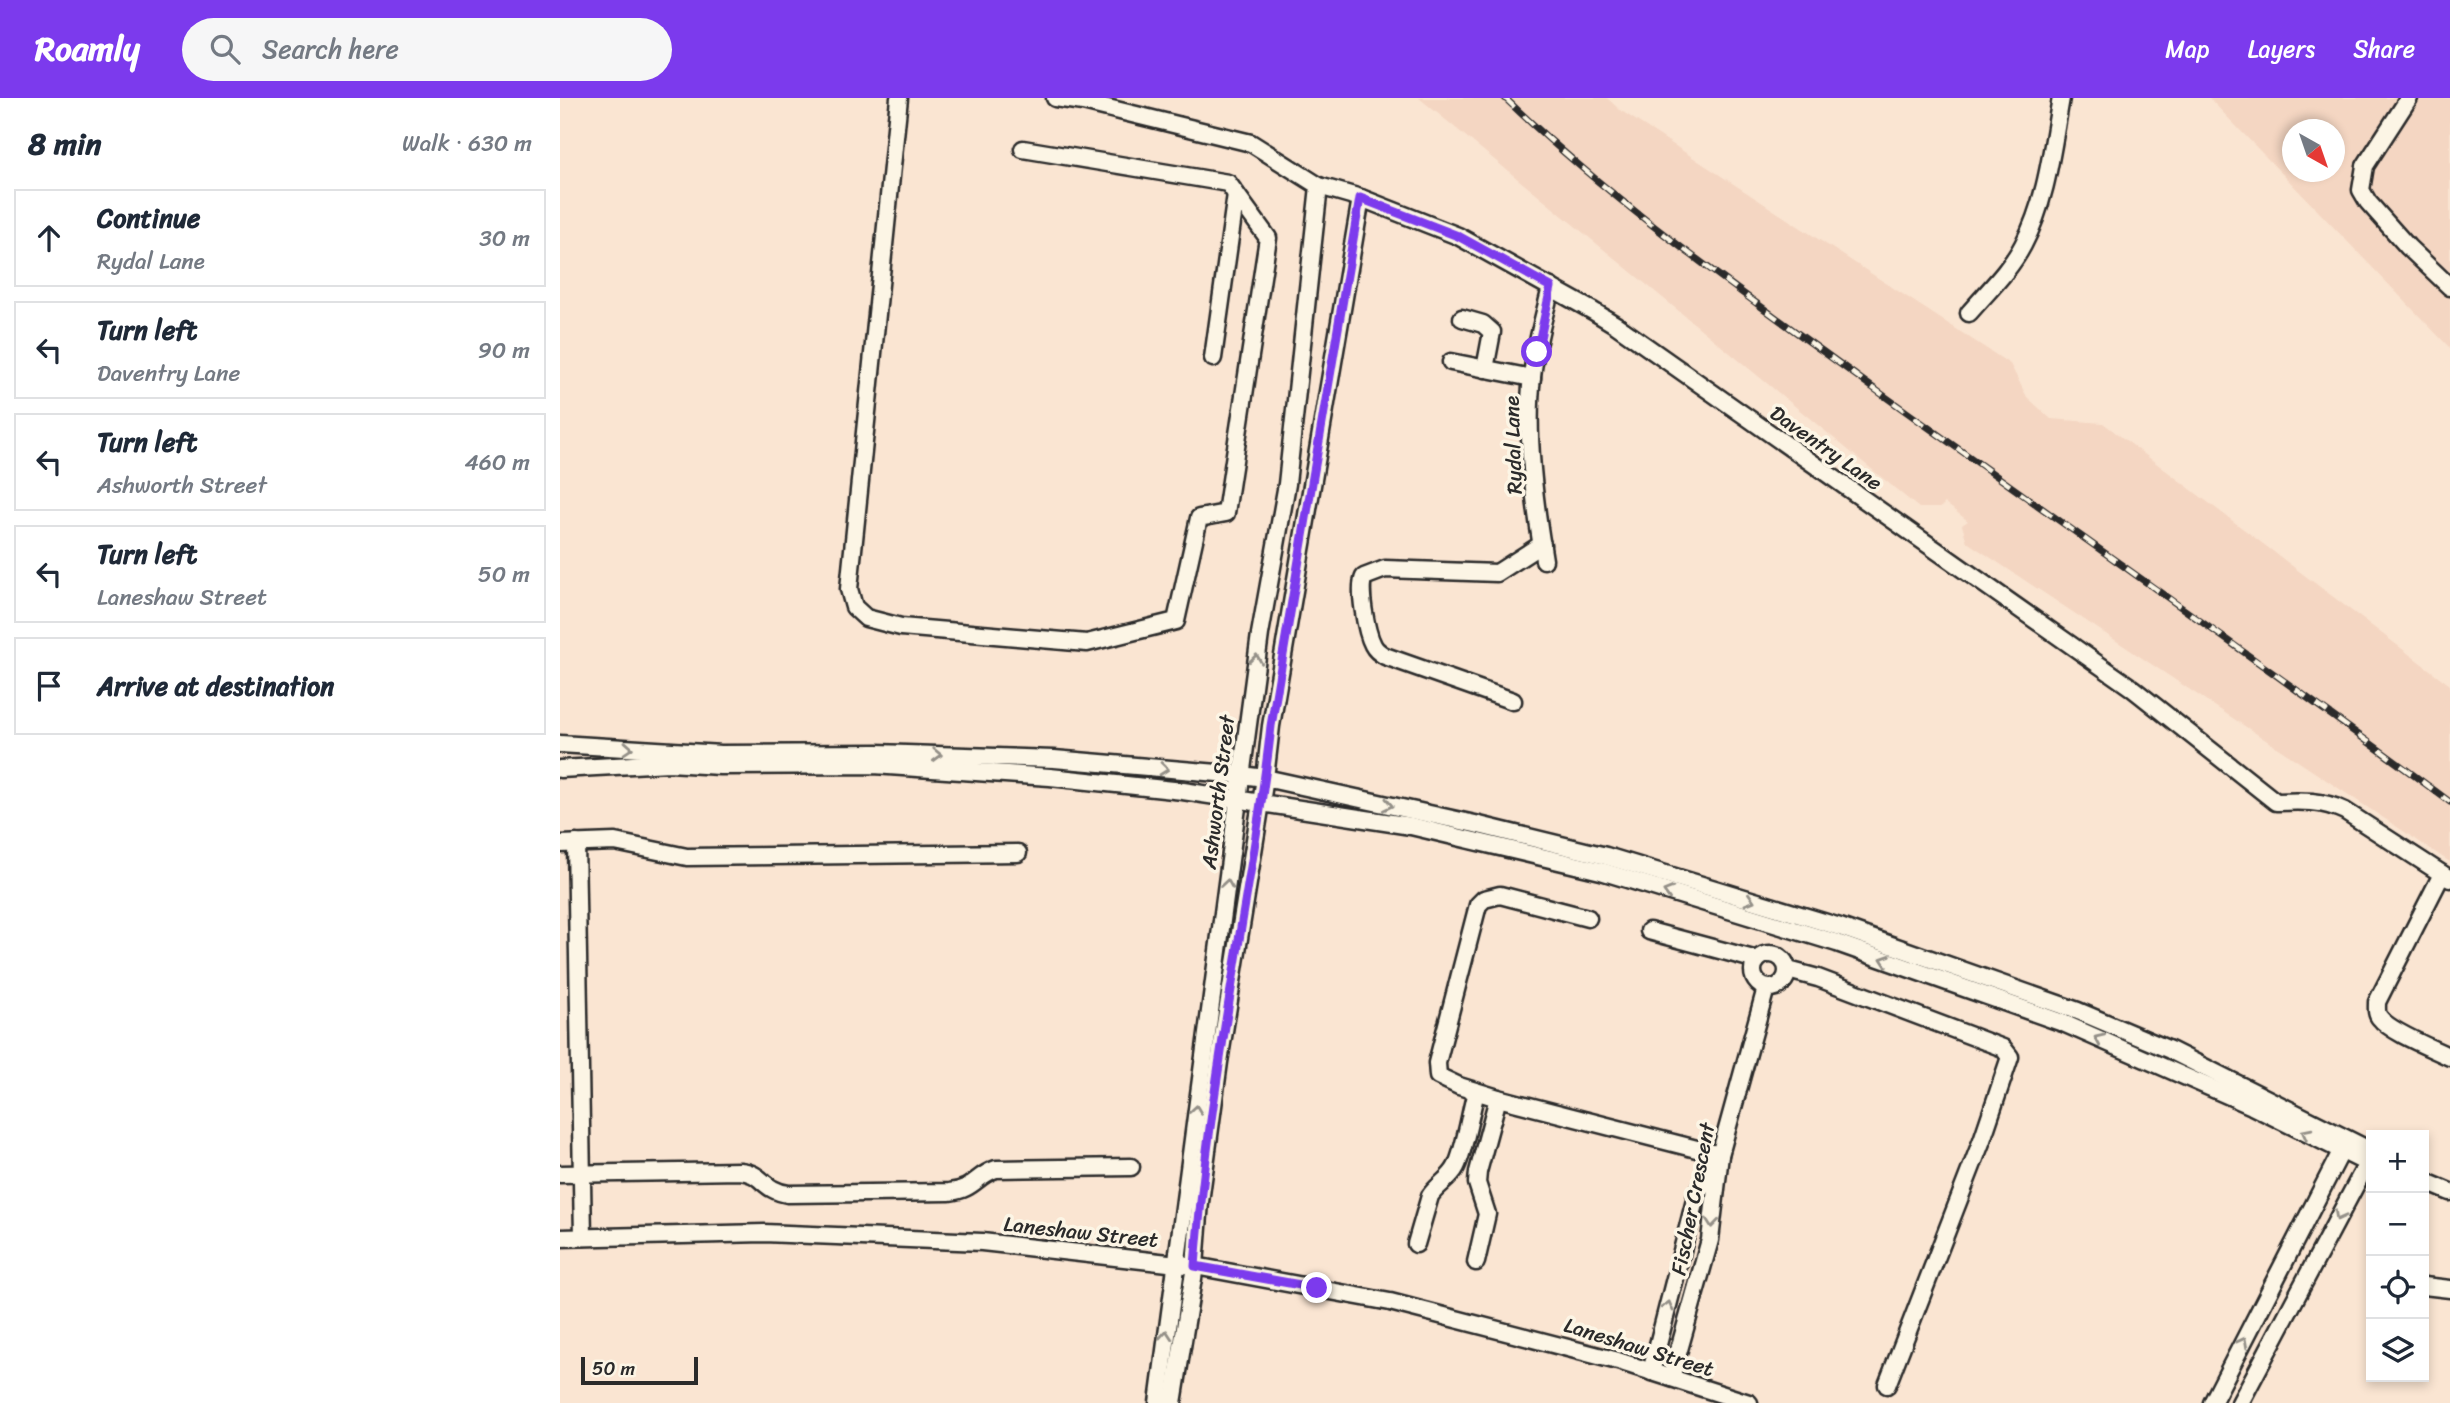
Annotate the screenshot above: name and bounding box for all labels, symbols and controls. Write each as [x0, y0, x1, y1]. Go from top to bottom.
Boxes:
search box [182, 18, 672, 81]
text: Roamly [35, 20, 140, 78]
text: Search here [262, 26, 399, 72]
text: Map [2165, 28, 2210, 70]
text: Layers [2248, 28, 2315, 70]
text: Share [2353, 28, 2415, 70]
icon: search [206, 30, 244, 68]
text: 8 min [28, 117, 101, 171]
north arrow [2282, 119, 2345, 182]
text: Walk · 630 m [402, 123, 532, 164]
text: Continue [97, 195, 200, 241]
text: 30 m [479, 218, 530, 259]
icon: ahead [30, 219, 68, 257]
text: Rydal Lane [97, 241, 205, 282]
text: Turn left [97, 307, 197, 353]
text: 90 m [478, 330, 530, 371]
icon: left [30, 331, 68, 369]
route start [1521, 336, 1552, 367]
text: Daventry Lane [97, 353, 240, 394]
street label: Rydal Lane [1492, 395, 1534, 495]
street label: Daventry Lane [1762, 395, 1891, 501]
text: Turn left [97, 419, 197, 465]
text: 460 m [464, 442, 530, 483]
icon: left [30, 443, 68, 481]
text: Ashworth Street [97, 465, 267, 506]
text: Turn left [97, 531, 197, 577]
text: 50 m [478, 554, 530, 595]
icon: left [30, 555, 68, 593]
text: Laneshaw Street [97, 577, 267, 618]
one-way arrow [1249, 653, 1264, 665]
text: Arrive at destination [97, 663, 334, 709]
icon: arrive [30, 667, 68, 705]
street label: Ashworth Street [1190, 711, 1246, 872]
one-way arrow [623, 740, 634, 755]
one-way arrow [931, 748, 942, 763]
one-way arrow [1158, 762, 1169, 777]
one-way arrow [1382, 797, 1394, 811]
one-way arrow [1219, 879, 1234, 890]
one-way arrow [1663, 885, 1675, 900]
one-way arrow [1744, 891, 1756, 906]
one-way arrow [1880, 954, 1892, 968]
one-way arrow [2094, 1033, 2106, 1047]
one-way arrow [1188, 1104, 1203, 1116]
street label: Fischer Crescent [1660, 1118, 1727, 1279]
one-way arrow [2300, 1128, 2313, 1142]
map controls [2366, 1130, 2429, 1382]
button: + [2366, 1130, 2429, 1193]
button: − [2366, 1193, 2429, 1256]
street label: Laneshaw Street [1002, 1205, 1160, 1259]
one-way arrow [2333, 1209, 2347, 1221]
one-way arrow [1705, 1218, 1720, 1229]
button: locate [2366, 1256, 2429, 1319]
route end [1301, 1272, 1332, 1303]
one-way arrow [1660, 1300, 1674, 1312]
street label: Laneshaw Street [1559, 1306, 1719, 1388]
button: layers [2366, 1319, 2429, 1382]
one-way arrow [1159, 1330, 1174, 1341]
one-way arrow [2235, 1337, 2248, 1349]
text: 50 m [592, 1352, 635, 1385]
scale bar [581, 1354, 698, 1386]

